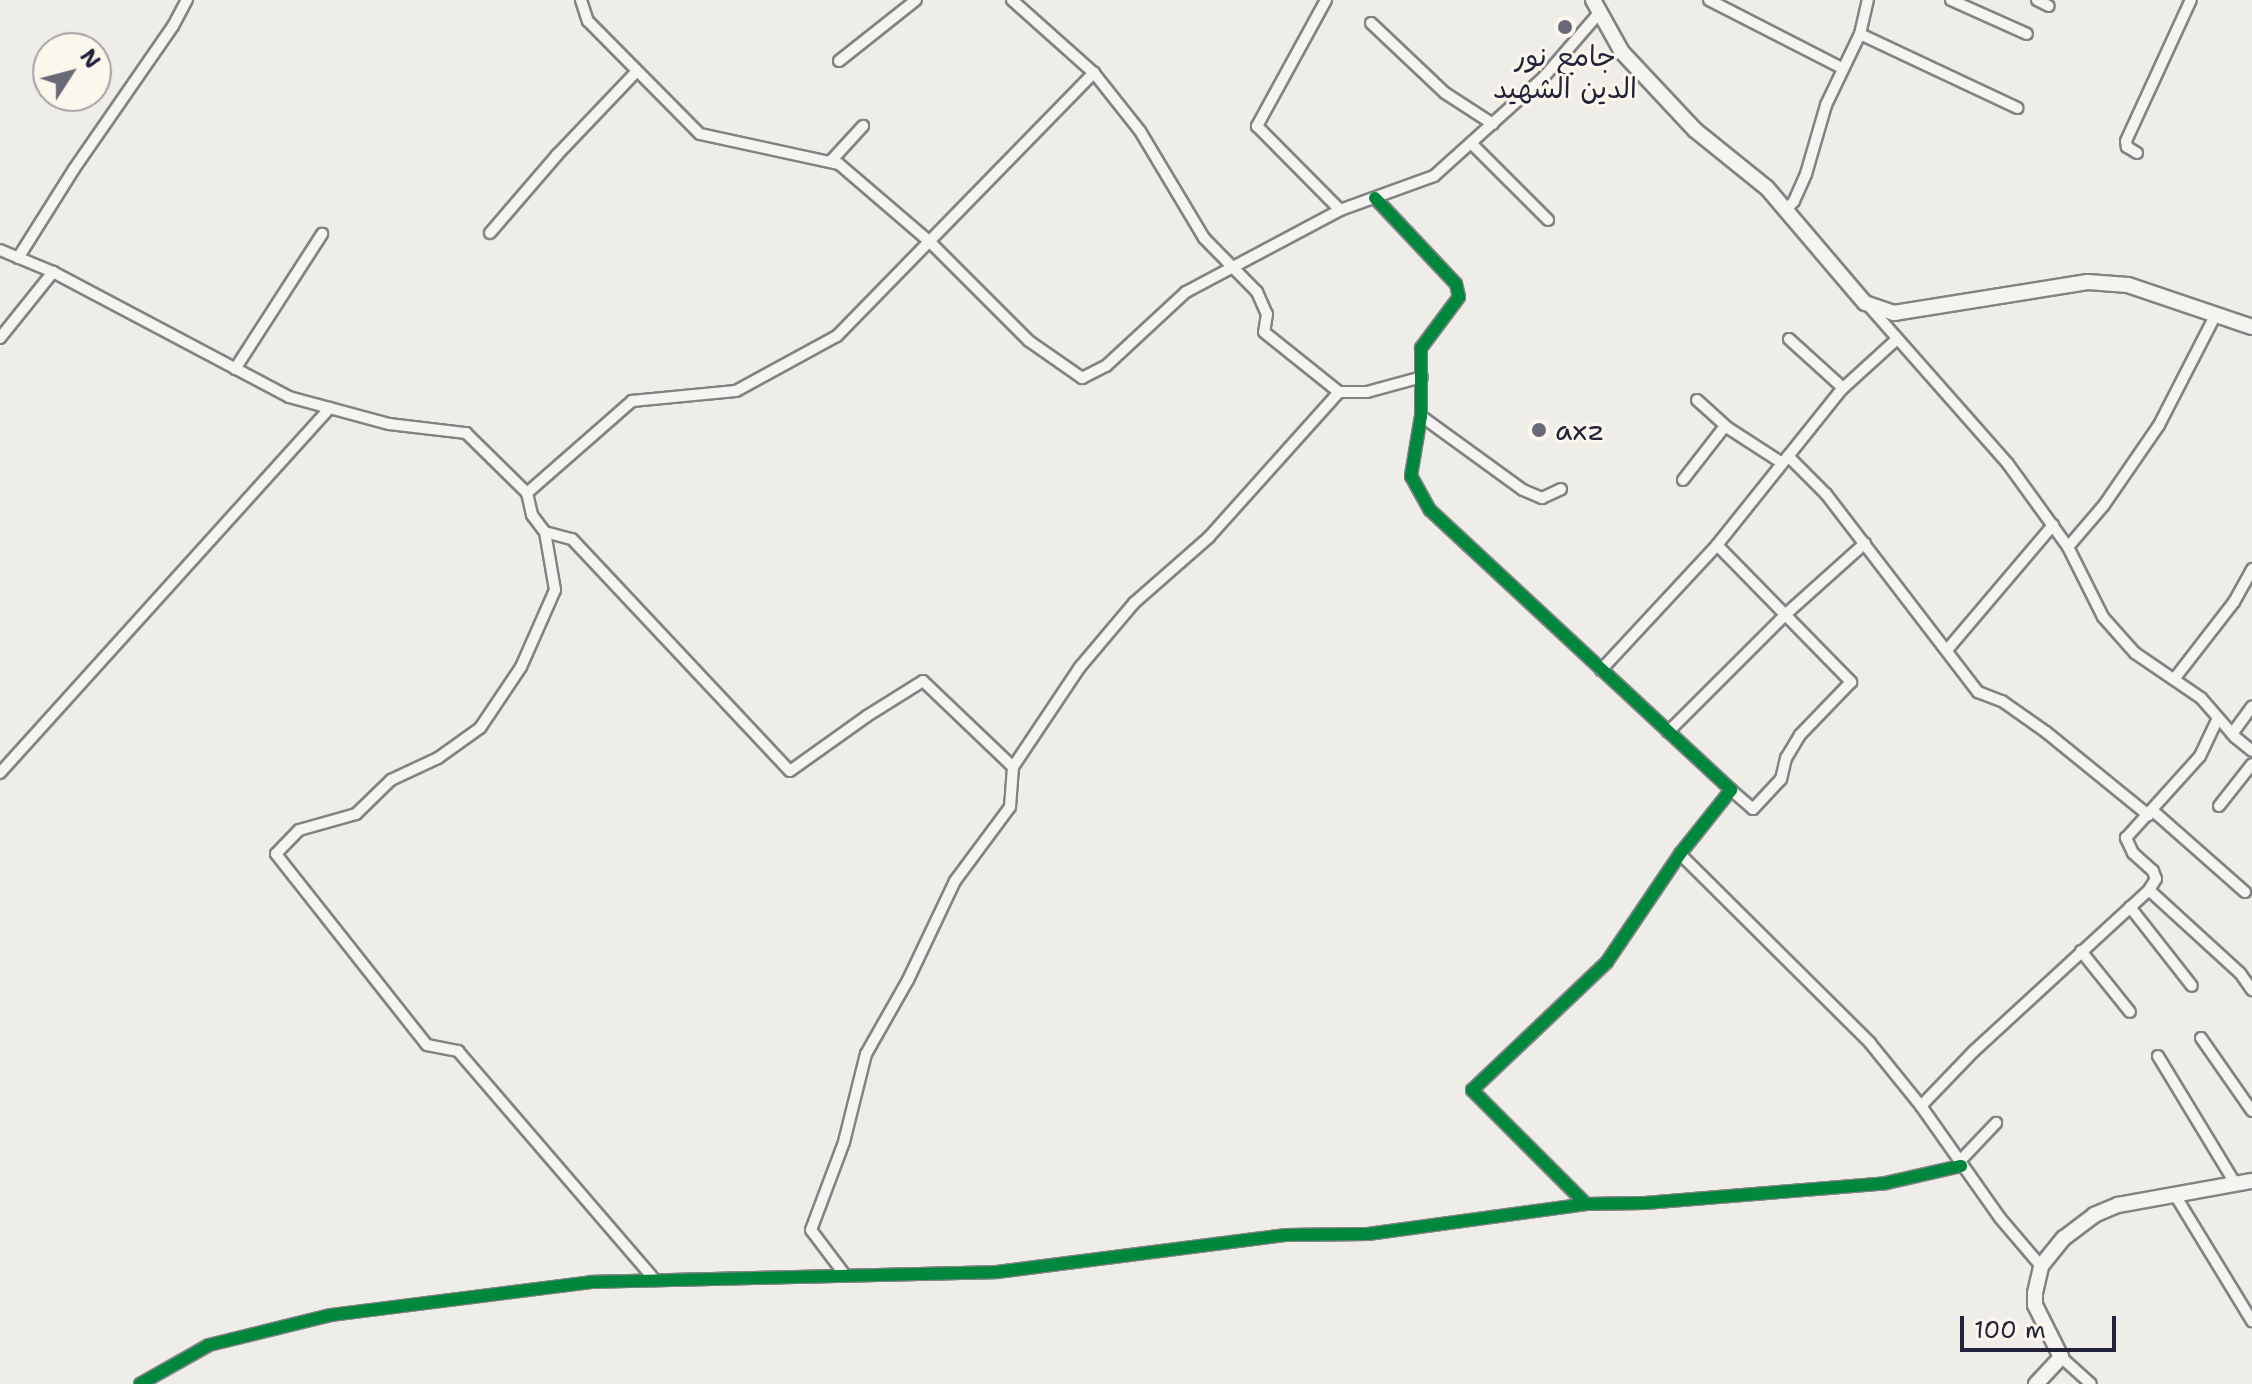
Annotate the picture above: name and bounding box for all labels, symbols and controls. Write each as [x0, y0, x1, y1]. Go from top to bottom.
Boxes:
marker: جامع نور الدين الشهيد [1556, 18, 1574, 36]
north arrow [32, 32, 112, 112]
place label: جامع نور الدين الشهيد [1493, 39, 1637, 105]
text: N [73, 43, 107, 74]
place label: axz [1555, 413, 1604, 447]
marker: axz [1530, 421, 1548, 439]
scale bar [1964, 1300, 2120, 1350]
text: 100 m [1974, 1314, 2046, 1346]

